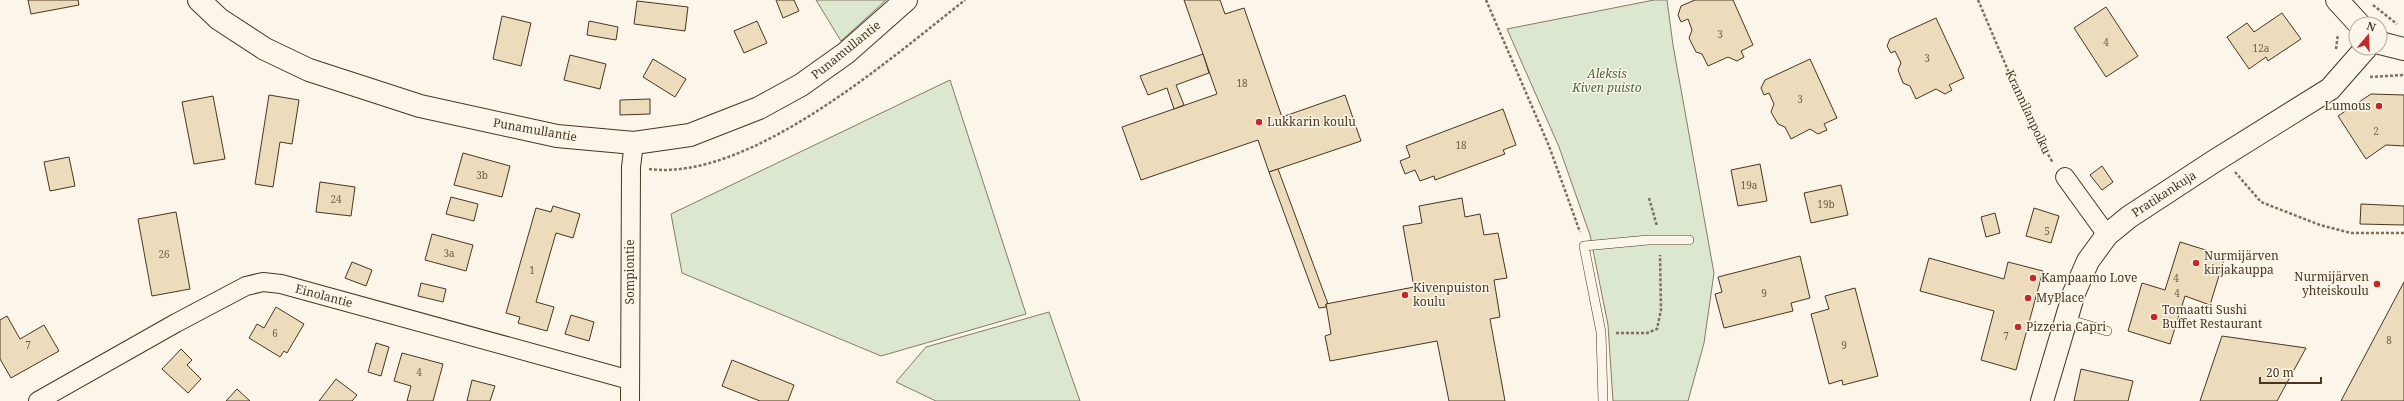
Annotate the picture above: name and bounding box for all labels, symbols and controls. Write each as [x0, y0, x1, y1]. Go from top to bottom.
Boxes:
street label: Punamullantie [807, 16, 884, 83]
north arrow [2348, 16, 2388, 56]
text: N [2365, 18, 2378, 35]
house number: 3 [1717, 27, 1723, 41]
house number: 4 [2103, 35, 2109, 49]
house number: 12a [2253, 41, 2270, 55]
house number: 3 [1924, 51, 1930, 65]
park label: Aleksis Kiven puisto [1571, 65, 1642, 96]
street label: Krannilanpolku [2002, 67, 2055, 157]
house number: 18 [1236, 76, 1248, 90]
house number: 3 [1797, 92, 1803, 106]
place label: Lumous [2325, 97, 2371, 114]
marker: Lumous [2374, 101, 2384, 111]
place label: Lukkarin koulu [1267, 113, 1356, 130]
street label: Punamullantie [492, 114, 578, 145]
marker: Lukkarin koulu [1254, 117, 1264, 127]
house number: 2 [2373, 124, 2379, 138]
house number: 18 [1455, 138, 1467, 152]
street label: Pratikankuja [2128, 166, 2200, 221]
house number: 3b [476, 168, 488, 182]
house number: 19a [1741, 178, 1758, 192]
house number: 24 [330, 192, 342, 206]
house number: 19b [1817, 197, 1835, 211]
house number: 5 [2044, 224, 2050, 238]
street label: Sompiontie [621, 239, 638, 305]
house number: 3a [443, 246, 455, 260]
house number: 26 [158, 247, 170, 261]
place label: Nurmijärven kirjakauppa [2204, 247, 2279, 278]
marker: Nurmijärven kirjakauppa [2191, 258, 2201, 268]
house number: 1 [529, 263, 535, 277]
place label: Nurmijärven yhteiskoulu [2294, 268, 2369, 299]
place label: Kampaamo Love [2041, 269, 2138, 286]
house number: 4 [2173, 271, 2179, 285]
marker: Kampaamo Love [2028, 273, 2038, 283]
place label: Kivenpuiston koulu [1413, 279, 1490, 310]
marker: Nurmijärven yhteiskoulu [2372, 279, 2382, 289]
street label: Einolantie [294, 280, 355, 311]
house number: 9 [1761, 286, 1767, 300]
house number: 4 [2174, 286, 2180, 300]
place label: MyPlace [2036, 289, 2084, 306]
marker: Kivenpuiston koulu [1400, 290, 1410, 300]
marker: MyPlace [2023, 293, 2033, 303]
place label: Tomaatti Sushi Buffet Restaurant [2162, 301, 2262, 332]
marker: Tomaatti Sushi Buffet Restaurant [2149, 312, 2159, 322]
place label: Pizzeria Capri [2026, 318, 2106, 335]
marker: Pizzeria Capri [2013, 322, 2023, 332]
house number: 6 [272, 326, 278, 340]
house number: 7 [2003, 329, 2009, 343]
house number: 8 [2386, 333, 2392, 347]
house number: 7 [25, 338, 31, 352]
house number: 9 [1841, 338, 1847, 352]
scale bar [2260, 359, 2321, 385]
text: 20 m [2266, 364, 2294, 381]
house number: 4 [416, 365, 422, 379]

